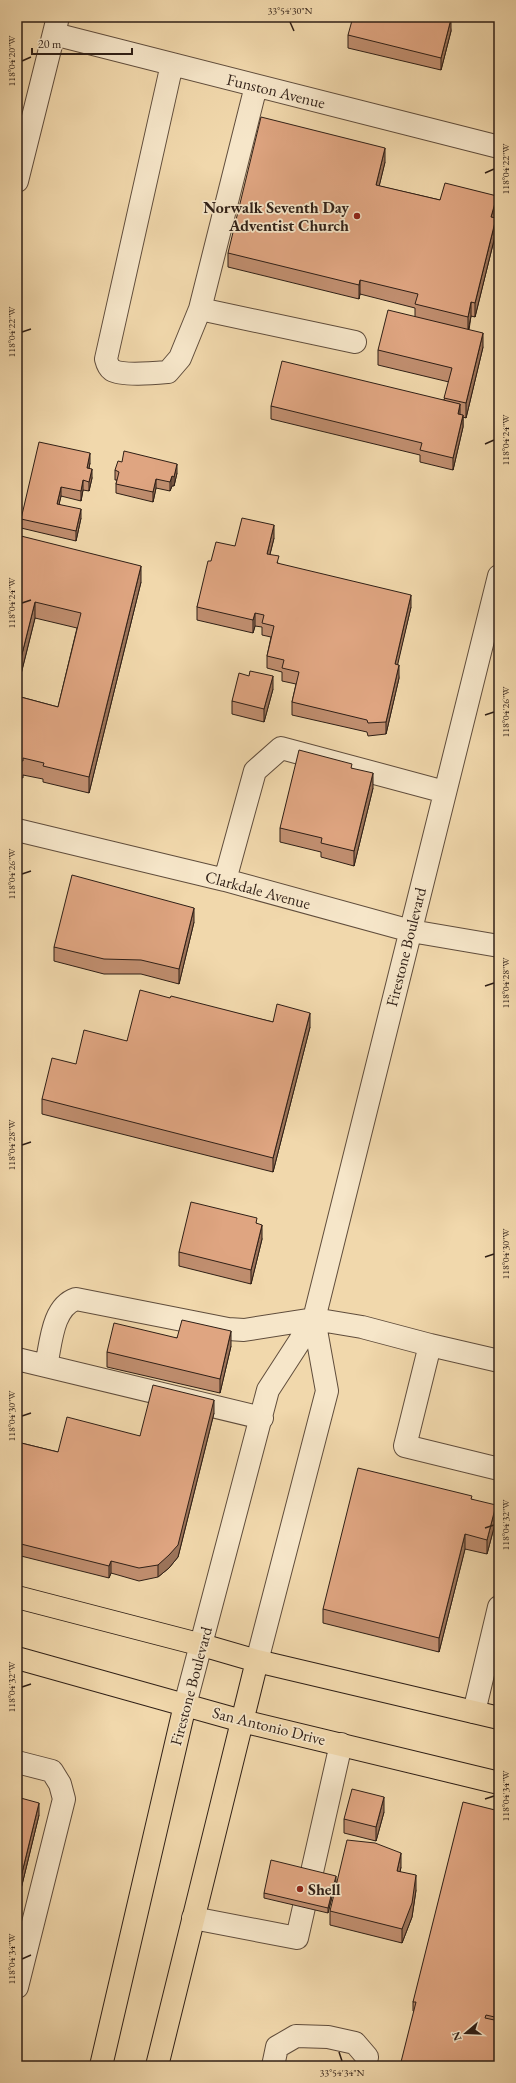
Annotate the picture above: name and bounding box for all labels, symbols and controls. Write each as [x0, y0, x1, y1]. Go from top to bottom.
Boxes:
text: 33°54'30"N [268, 4, 313, 17]
scale bar [32, 30, 132, 56]
text: 118°04'20"W [5, 35, 18, 86]
text: 20 m [38, 36, 62, 52]
street label: Funston Avenue [225, 69, 327, 113]
text: 118°04'22"W [499, 143, 512, 194]
place label: Norwalk Seventh Day Adventist Church [203, 197, 349, 236]
marker: Norwalk Seventh Day Adventist Church [352, 211, 362, 221]
text: 118°04'22"W [5, 306, 18, 357]
text: 118°04'24"W [499, 414, 512, 465]
text: 118°04'24"W [5, 577, 18, 628]
text: 118°04'26"W [499, 686, 512, 737]
text: 118°04'26"W [5, 848, 18, 899]
street label: Clarkdale Avenue [203, 866, 313, 914]
street label: Firestone Boulevard [381, 884, 431, 1009]
text: 118°04'28"W [499, 957, 512, 1008]
text: 118°04'28"W [5, 1119, 18, 1170]
text: 118°04'30"W [499, 1228, 512, 1279]
text: 118°04'30"W [5, 1390, 18, 1441]
text: 118°04'32"W [499, 1499, 512, 1550]
street label: Firestone Boulevard [165, 1623, 217, 1748]
text: 118°04'32"W [5, 1661, 18, 1712]
street label: San Antonio Drive [210, 1702, 328, 1750]
text: 118°04'34"W [499, 1770, 512, 1821]
place label: Shell [308, 1879, 341, 1900]
marker: Shell [295, 1884, 305, 1894]
text: 118°04'34"W [5, 1933, 18, 1984]
north arrow [446, 2013, 486, 2053]
text: N [448, 2030, 465, 2043]
text: 33°54'34"N [320, 2066, 365, 2079]

